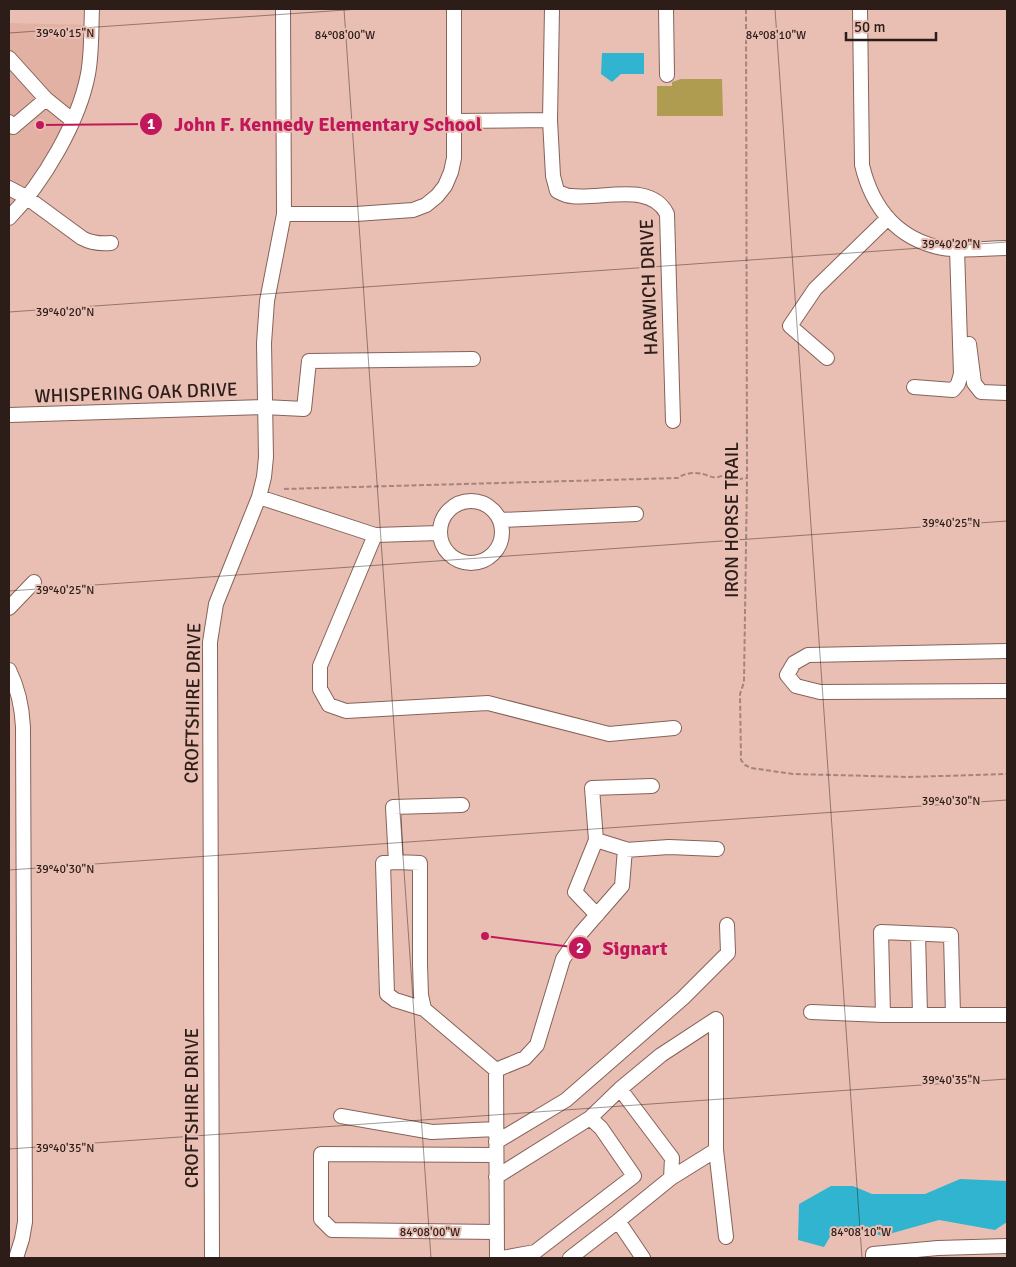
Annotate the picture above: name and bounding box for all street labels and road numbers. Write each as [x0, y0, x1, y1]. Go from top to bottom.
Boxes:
street label: HARWICH DRIVE [635, 218, 663, 356]
street label: WHISPERING OAK DRIVE [34, 377, 238, 409]
street label: IRON HORSE TRAIL [720, 442, 744, 598]
street label: CROFTSHIRE DRIVE [180, 622, 206, 784]
street label: CROFTSHIRE DRIVE [180, 1028, 204, 1188]

